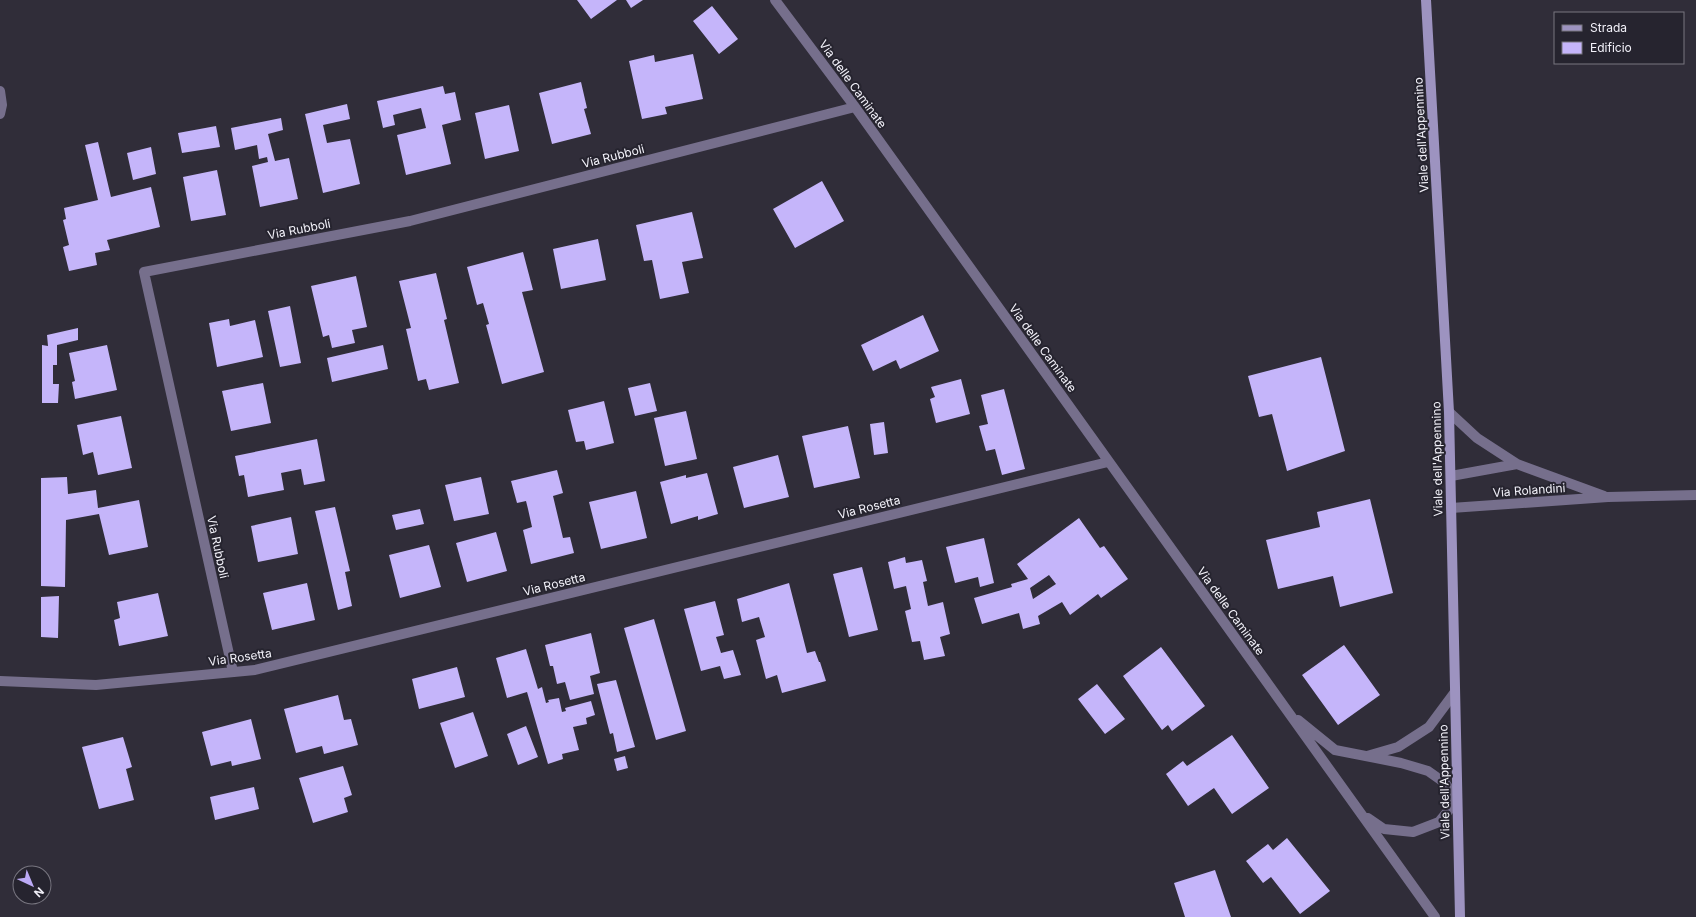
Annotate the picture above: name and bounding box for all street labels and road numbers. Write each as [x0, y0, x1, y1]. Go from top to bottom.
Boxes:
street label: Via delle Caminate [816, 37, 890, 131]
street label: Viale dell'Appennino [1410, 77, 1432, 193]
street label: Via Rubboli [580, 141, 646, 171]
street label: Via Rubboli [266, 216, 332, 242]
street label: Via delle Caminate [1006, 301, 1080, 395]
street label: Viale dell'Appennino [1428, 401, 1446, 517]
street label: Via Rolandini [1492, 480, 1566, 500]
street label: Via Rosetta [836, 492, 902, 522]
street label: Via Rubboli [204, 514, 232, 580]
street label: Via delle Caminate [1194, 564, 1268, 658]
street label: Via Rosetta [521, 569, 587, 599]
street label: Via Rosetta [207, 645, 273, 669]
street label: Viale dell'Appennino [1435, 724, 1453, 840]

